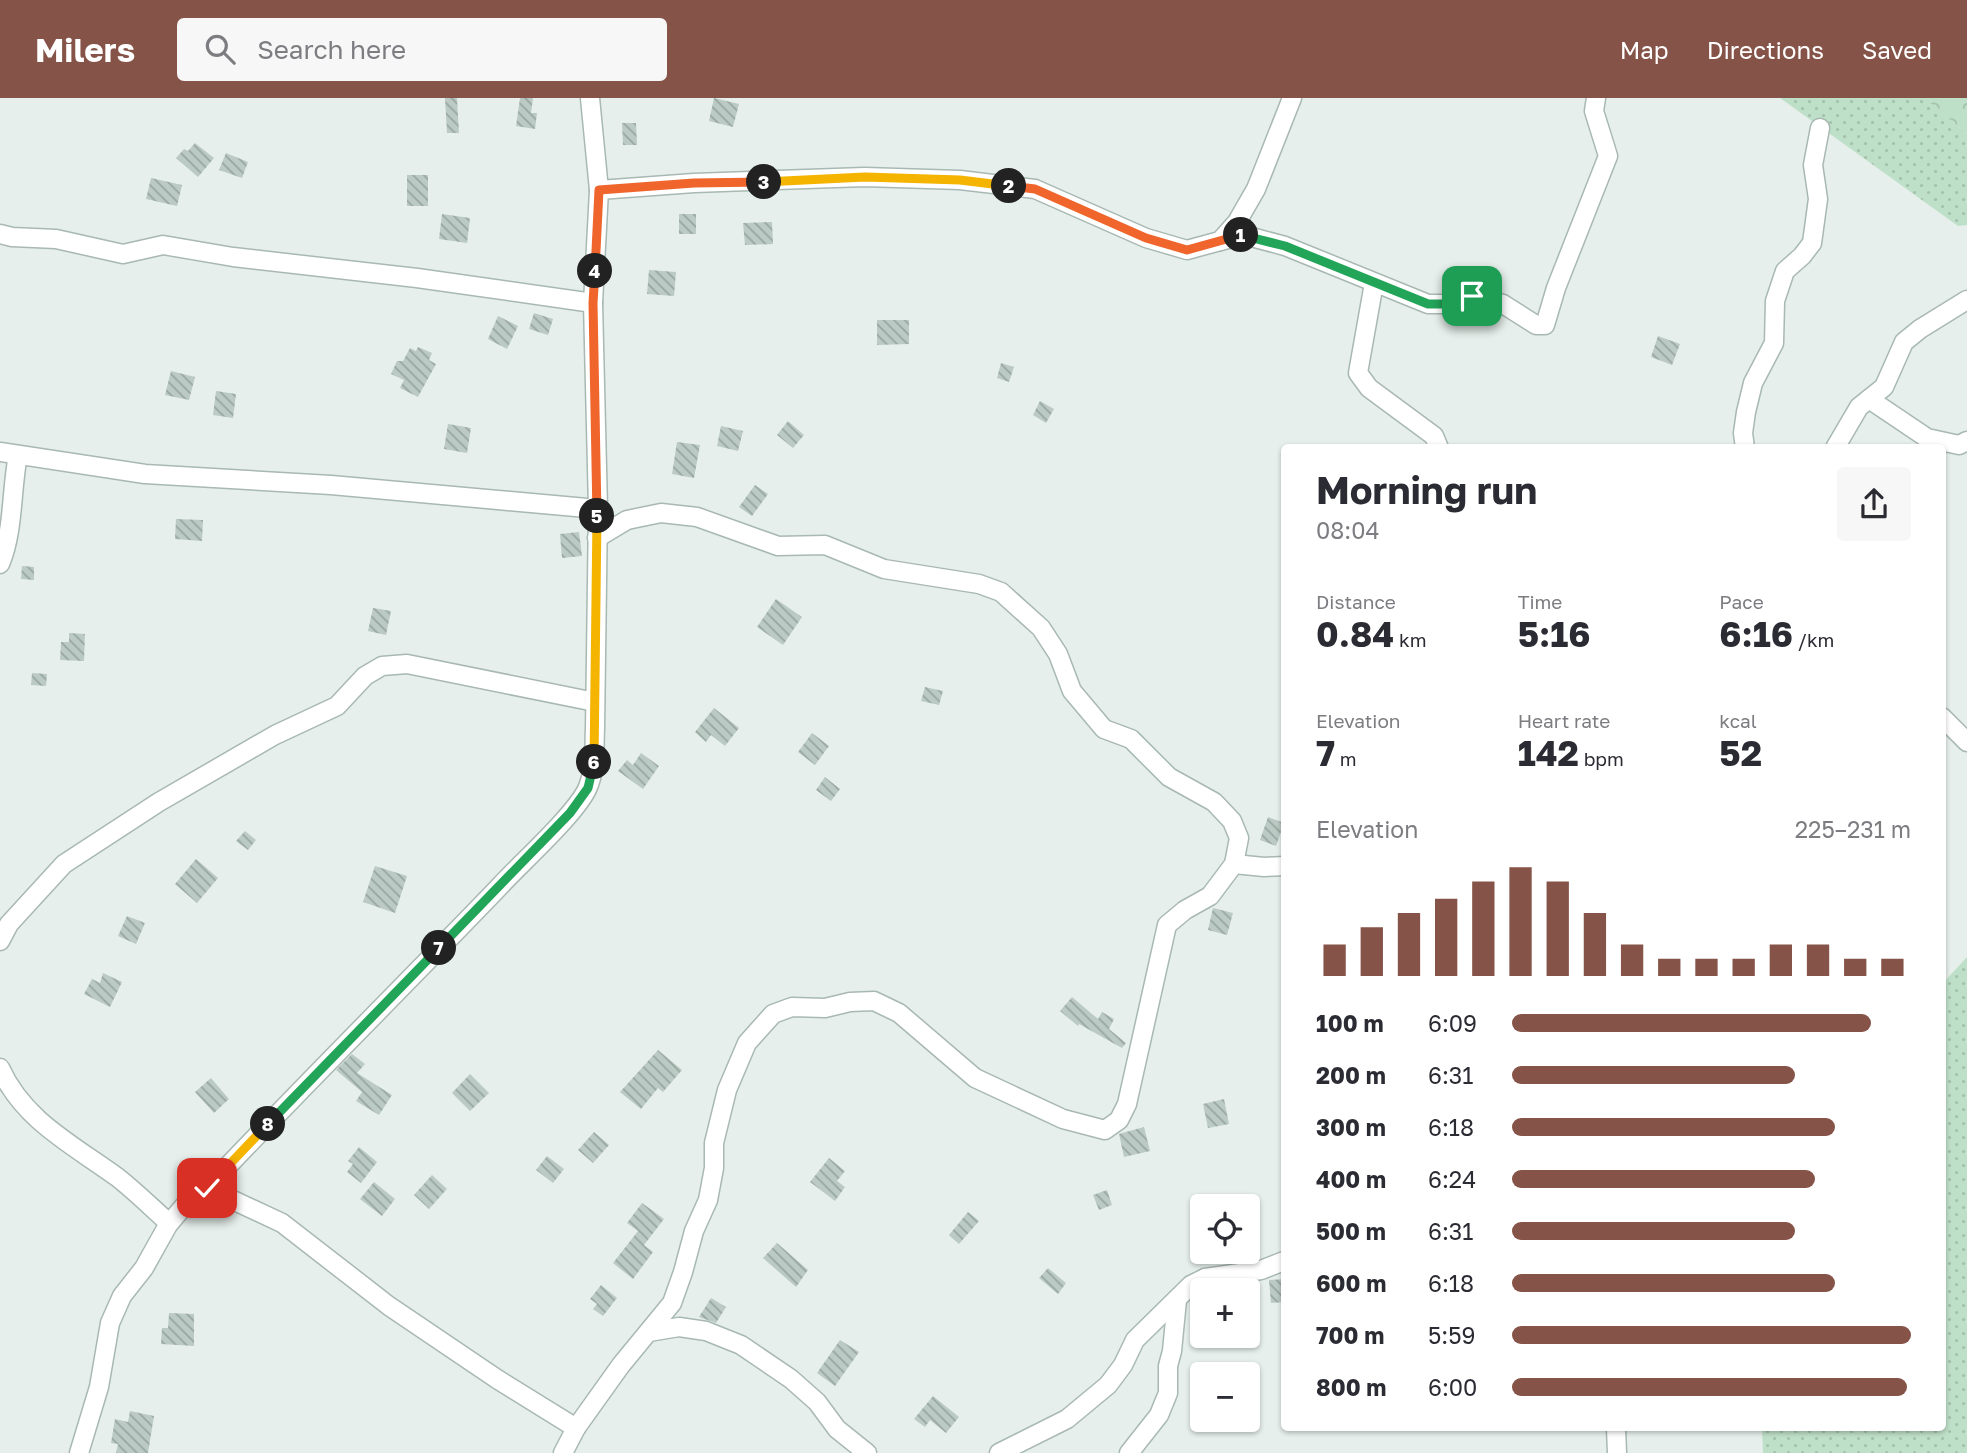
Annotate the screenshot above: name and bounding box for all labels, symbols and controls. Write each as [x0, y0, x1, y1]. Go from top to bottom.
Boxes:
search box [177, 18, 667, 81]
text: Milers [35, 30, 135, 69]
icon: search [201, 30, 239, 68]
text: Search here [257, 34, 406, 65]
text: Map [1620, 35, 1669, 64]
text: Directions [1707, 35, 1824, 64]
text: Saved [1862, 35, 1932, 64]
pin: 3 [746, 164, 782, 200]
pin: 2 [992, 168, 1026, 204]
text: 3 [758, 170, 769, 193]
text: 2 [1003, 174, 1014, 197]
pin: 1 [1224, 218, 1258, 252]
text: 1 [1236, 223, 1245, 246]
pin: 4 [578, 254, 612, 288]
text: 4 [589, 259, 600, 282]
pin [1442, 266, 1502, 326]
icon: arrive [1453, 277, 1491, 315]
text: Morning run [1316, 467, 1537, 512]
button: share [1837, 467, 1911, 541]
pin: 5 [580, 498, 614, 534]
text: 5 [591, 504, 602, 527]
text: 08:04 [1316, 516, 1379, 544]
text: Distance [1316, 590, 1396, 613]
text: Time [1518, 590, 1562, 613]
text: Pace [1719, 590, 1764, 613]
text: 0.84 [1316, 613, 1394, 655]
text: 5:16 [1518, 613, 1590, 655]
text: 6:16 [1719, 613, 1793, 655]
text: km [1394, 628, 1427, 651]
text: /km [1793, 628, 1834, 651]
text: Elevation [1316, 709, 1401, 732]
text: Heart rate [1518, 709, 1610, 732]
text: kcal [1719, 709, 1757, 732]
text: 7 [1316, 732, 1335, 774]
text: 142 [1518, 732, 1579, 774]
text: 52 [1719, 732, 1762, 774]
pin: 6 [576, 744, 612, 780]
text: m [1335, 747, 1357, 770]
text: bpm [1579, 747, 1624, 770]
text: 6 [587, 750, 600, 773]
text: Elevation [1316, 815, 1418, 843]
text: 225–231 m [1795, 815, 1911, 843]
pin: 7 [422, 930, 457, 966]
text: 7 [433, 936, 444, 959]
text: 100 m [1316, 1009, 1384, 1037]
text: 6:09 [1428, 1009, 1477, 1037]
text: 200 m [1316, 1061, 1386, 1089]
text: 6:31 [1428, 1061, 1473, 1089]
pin: 8 [250, 1107, 286, 1142]
text: 8 [261, 1112, 274, 1135]
text: 300 m [1316, 1113, 1386, 1141]
text: 6:18 [1428, 1113, 1474, 1141]
pin [177, 1158, 237, 1218]
text: 400 m [1316, 1165, 1386, 1193]
text: 6:24 [1428, 1165, 1476, 1193]
icon: check [188, 1169, 226, 1207]
map controls [1190, 1194, 1260, 1432]
button: locate [1190, 1194, 1260, 1264]
text: 500 m [1316, 1217, 1386, 1245]
text: 6:31 [1428, 1217, 1473, 1245]
text: 600 m [1316, 1269, 1386, 1297]
text: 6:18 [1428, 1269, 1474, 1297]
button: + [1190, 1278, 1260, 1348]
text: 700 m [1316, 1321, 1384, 1349]
text: 5:59 [1428, 1321, 1476, 1349]
button: − [1190, 1362, 1260, 1432]
text: 800 m [1316, 1373, 1387, 1401]
text: 6:00 [1428, 1373, 1477, 1401]

